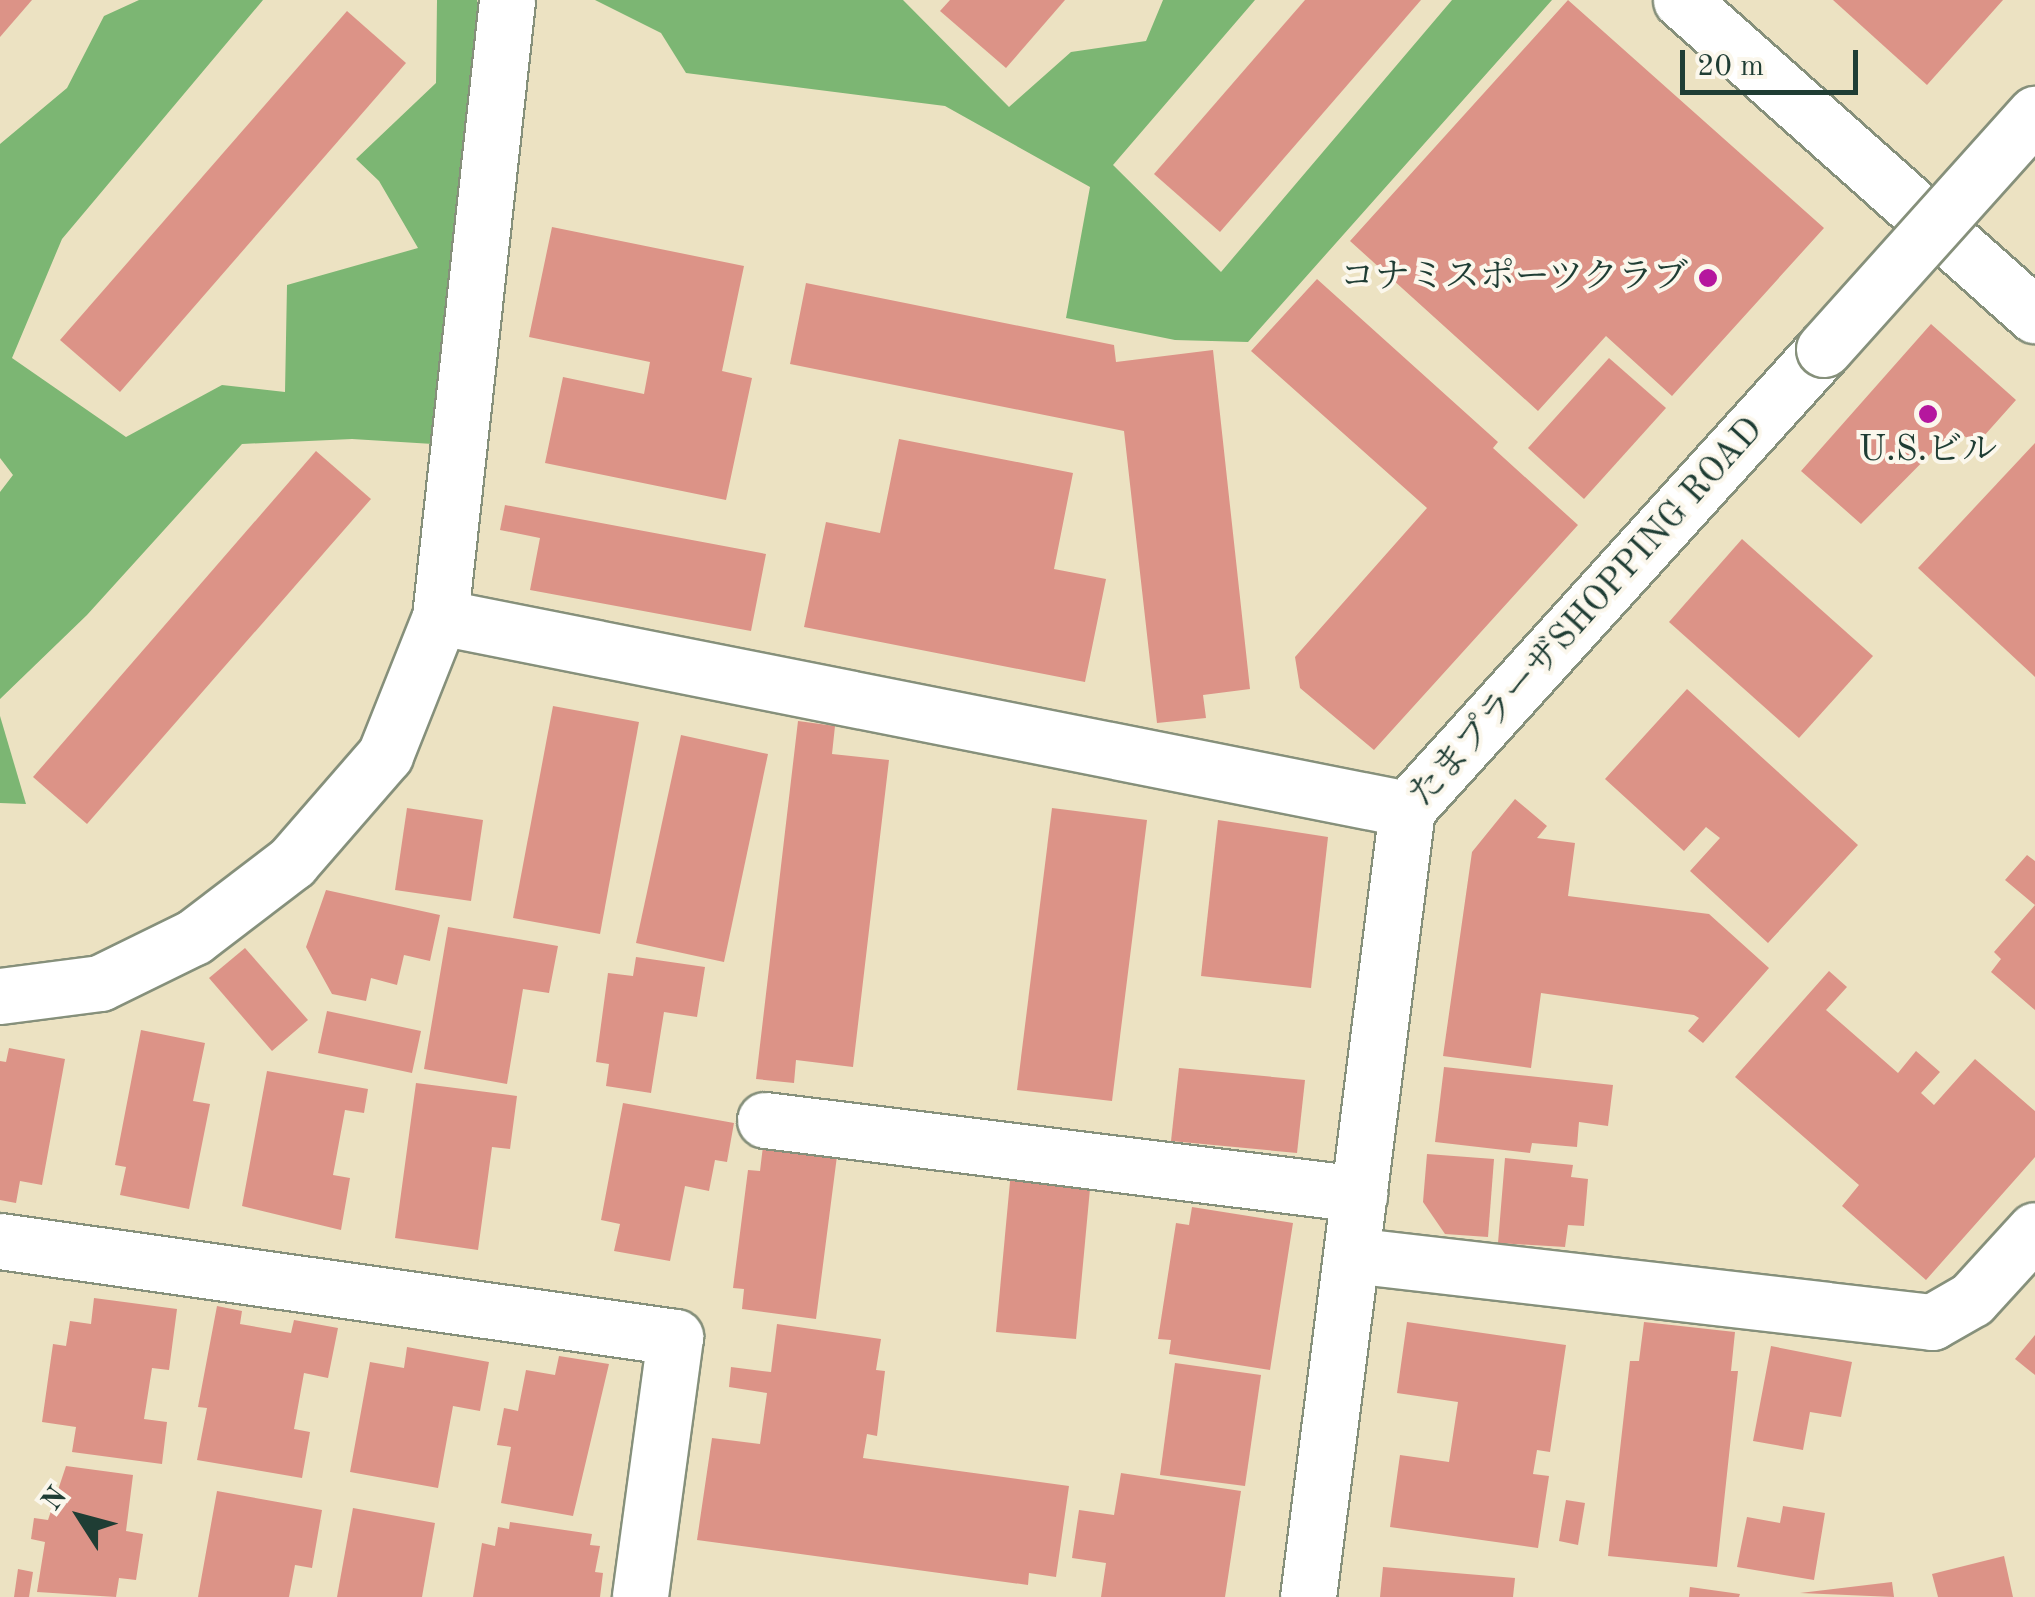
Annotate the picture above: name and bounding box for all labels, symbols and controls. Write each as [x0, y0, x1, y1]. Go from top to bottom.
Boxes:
scale bar [1685, 30, 1862, 92]
text: 20 m [1697, 52, 1764, 82]
place label: コナミスポーツクラブ [1338, 257, 1688, 299]
marker: コナミスポーツクラブ [1697, 267, 1719, 289]
marker: U.S.ビル [1917, 403, 1939, 425]
street label: たまプラーザSHOPPING ROAD [1401, 410, 1773, 816]
place label: U.S.ビル [1859, 430, 1997, 472]
north arrow [30, 1467, 130, 1567]
text: N [38, 1482, 73, 1516]

